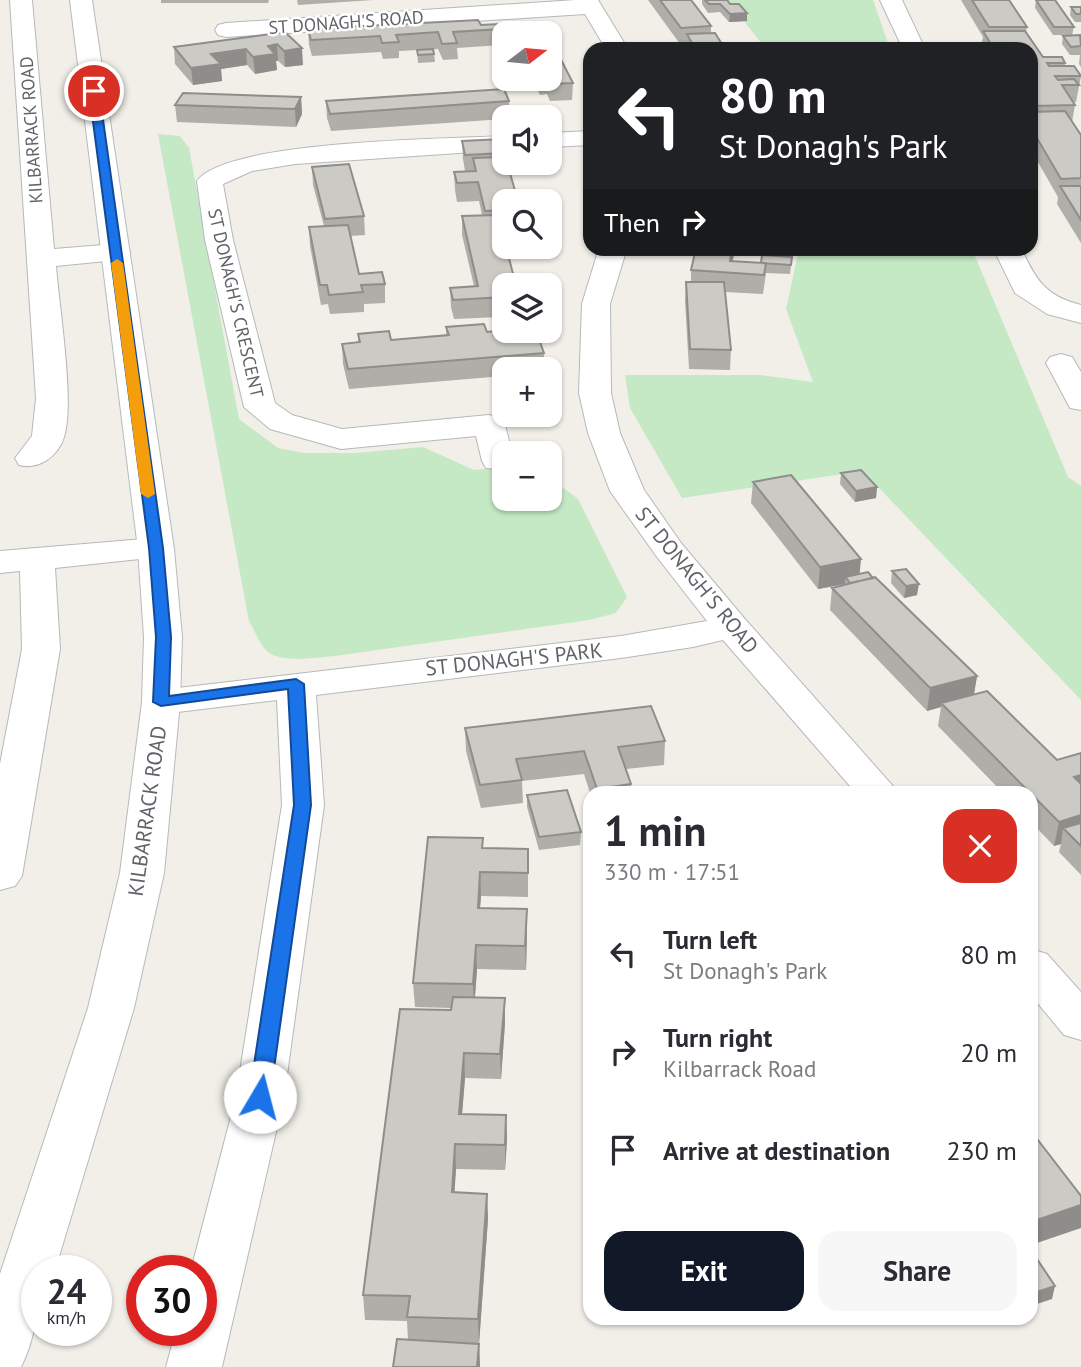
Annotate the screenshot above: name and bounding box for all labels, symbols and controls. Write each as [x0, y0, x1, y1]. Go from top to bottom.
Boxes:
street label: ST DONAGH'S ROAD [268, 5, 424, 39]
north arrow [492, 21, 562, 91]
map controls [492, 21, 562, 511]
street label: KILBARRACK ROAD [14, 56, 48, 204]
pin [64, 61, 124, 121]
text: 80 m [719, 63, 826, 127]
icon: left [604, 70, 695, 161]
icon: arrive [75, 72, 113, 110]
button: sound [492, 105, 562, 175]
text: St Donagh's Park [719, 125, 947, 167]
button: search [492, 189, 562, 259]
icon: right [674, 203, 712, 241]
street label: ST DONAGH'S CRESCENT [203, 206, 269, 400]
text: Then [604, 206, 660, 239]
button: layers [492, 273, 562, 343]
button: + [492, 357, 562, 427]
button: − [492, 441, 562, 511]
street label: ST DONAGH'S ROAD [629, 501, 765, 659]
street label: ST DONAGH'S PARK [424, 636, 604, 682]
street label: KILBARRACK ROAD [122, 724, 172, 898]
text: 1 min [604, 803, 706, 858]
button: close [943, 809, 1017, 883]
text: 330 m · 17:51 [604, 857, 740, 886]
text: Turn left [663, 923, 757, 956]
icon: left [604, 935, 642, 973]
text: 80 m [961, 938, 1017, 971]
text: St Donagh's Park [663, 956, 827, 985]
text: Turn right [663, 1021, 772, 1054]
icon: right [604, 1033, 642, 1071]
text: 20 m [961, 1036, 1017, 1069]
text: Kilbarrack Road [663, 1054, 816, 1083]
position arrow [223, 1060, 297, 1134]
icon: arrive [604, 1131, 642, 1169]
text: Arrive at destination [663, 1134, 890, 1167]
text: 230 m [946, 1134, 1017, 1167]
button: Exit [604, 1231, 804, 1311]
button: Share [818, 1231, 1017, 1311]
speed limit sign: 30 [126, 1255, 217, 1346]
text: 24 [47, 1268, 86, 1314]
text: km/h [47, 1306, 86, 1329]

